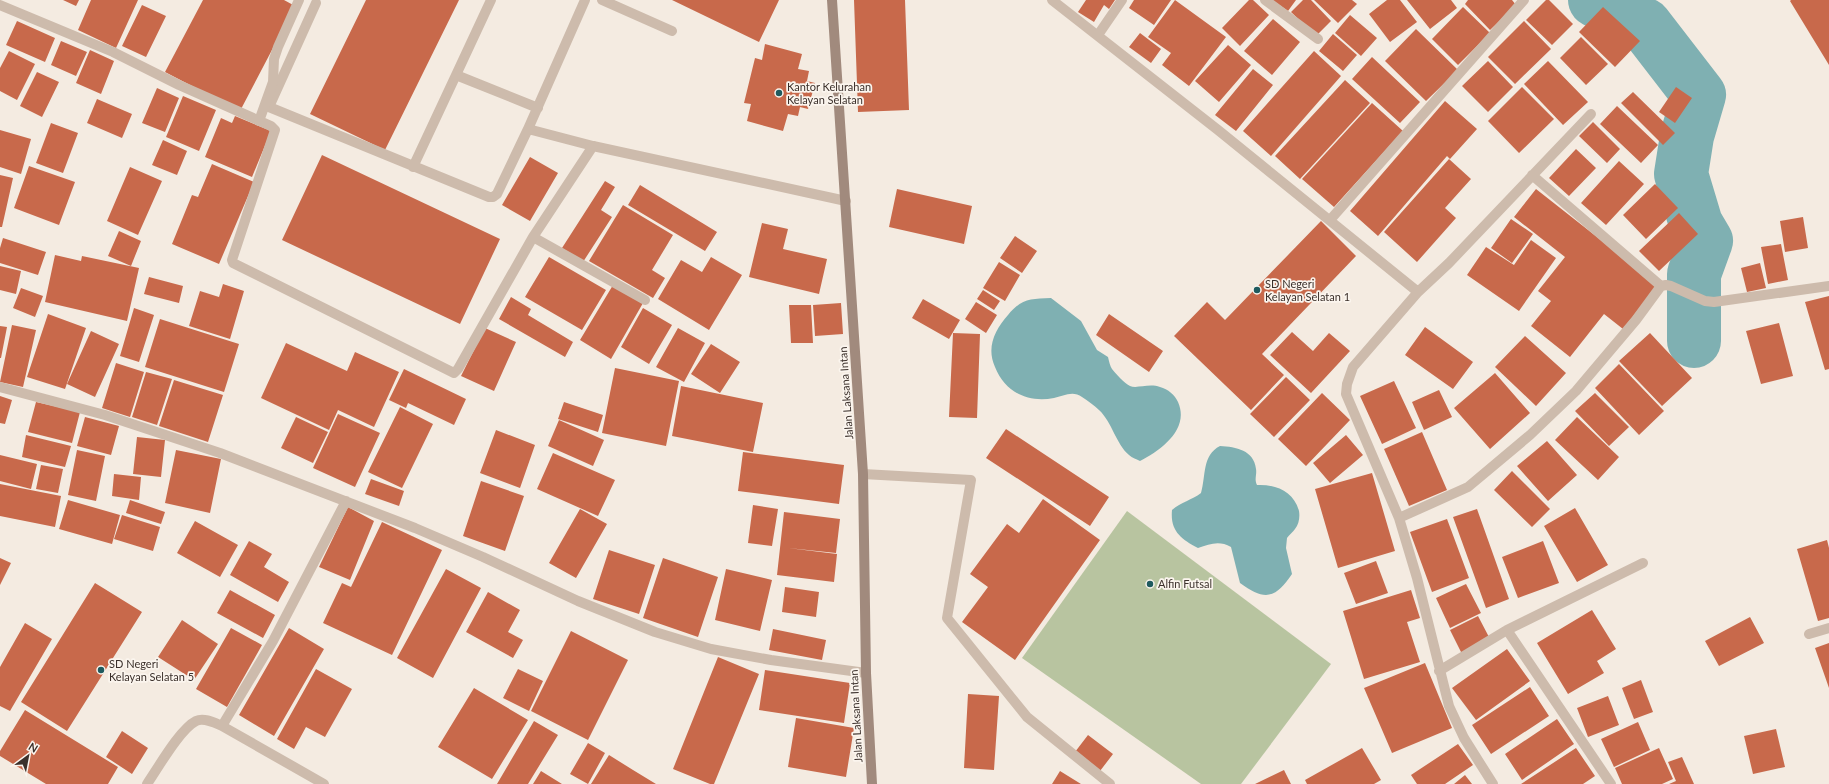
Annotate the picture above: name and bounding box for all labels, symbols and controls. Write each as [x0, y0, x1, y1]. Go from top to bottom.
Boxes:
place label: Kantor Kelurahan Kelayan Selatan [787, 80, 871, 106]
marker: Kantor Kelurahan Kelayan Selatan [774, 88, 784, 98]
place label: SD Negeri Kelayan Selatan 1 [1265, 277, 1350, 303]
marker: SD Negeri Kelayan Selatan 1 [1252, 285, 1262, 295]
street label: Jalan Laksana Intan [836, 346, 855, 440]
place label: Alfin Futsal [1158, 577, 1212, 590]
marker: Alfin Futsal [1145, 579, 1155, 589]
place label: SD Negeri Kelayan Selatan 5 [109, 657, 194, 683]
marker: SD Negeri Kelayan Selatan 5 [96, 665, 106, 675]
street label: Jalan Laksana Intan [847, 669, 864, 763]
north arrow [8, 736, 48, 776]
text: N [27, 739, 41, 755]

